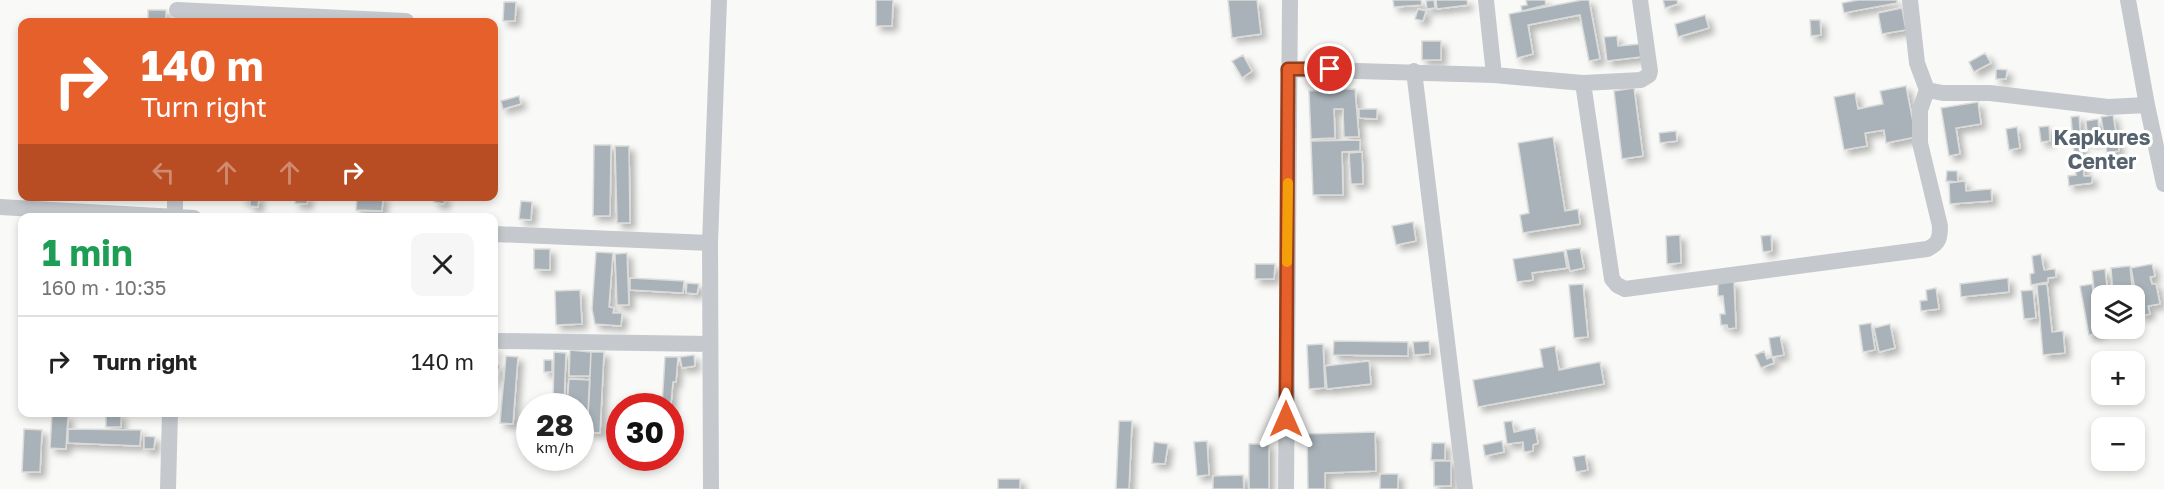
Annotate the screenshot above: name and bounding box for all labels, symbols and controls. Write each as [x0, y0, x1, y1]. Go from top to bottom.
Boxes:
text: 140 m [141, 40, 263, 90]
icon: right [42, 42, 120, 120]
pin [1304, 43, 1355, 94]
icon: arrive [1313, 52, 1346, 85]
text: Turn right [141, 91, 267, 123]
district label: Kapkures Center [2054, 124, 2151, 174]
icon: left [147, 156, 180, 189]
icon: ahead [210, 156, 243, 189]
icon: ahead [273, 156, 306, 189]
icon: right [336, 156, 369, 189]
text: 1 min [42, 231, 133, 274]
button: close [411, 233, 474, 296]
text: 160 m · 10:35 [42, 275, 166, 299]
map controls [2091, 285, 2145, 471]
button: layers [2091, 285, 2145, 339]
icon: right [42, 345, 75, 378]
text: Turn right [93, 348, 197, 375]
text: 140 m [411, 348, 474, 375]
button: + [2091, 351, 2145, 405]
position arrow [1254, 387, 1318, 451]
speed limit sign: 30 [606, 393, 684, 471]
text: 28 [536, 407, 574, 443]
button: − [2091, 417, 2145, 471]
text: km/h [536, 438, 574, 456]

